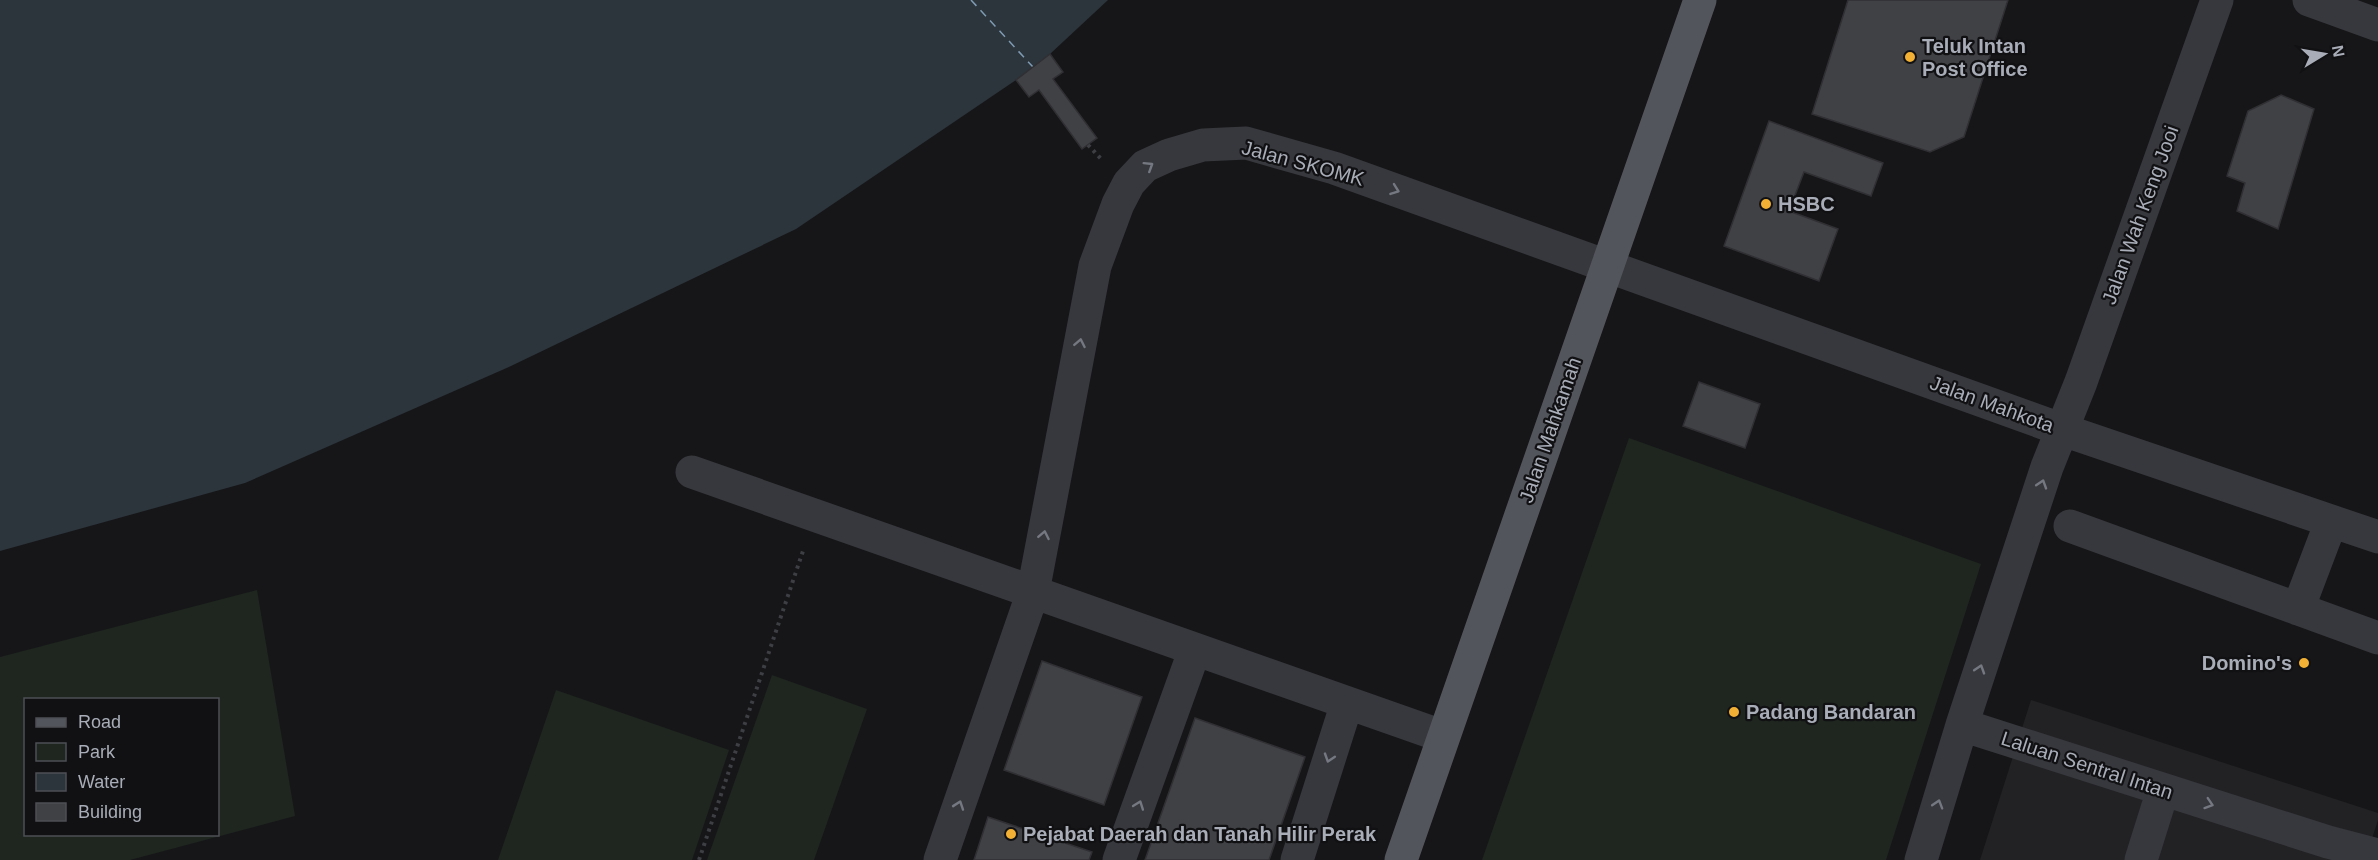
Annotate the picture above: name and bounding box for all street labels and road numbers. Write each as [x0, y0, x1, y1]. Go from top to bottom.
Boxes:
street label: Jalan Wah Keng Jooi [2097, 123, 2183, 307]
street label: Jalan SKOMK [1239, 136, 1367, 190]
street label: Jalan Mahkamah [1515, 354, 1585, 506]
street label: Jalan Mahkota [1927, 371, 2058, 437]
street label: Laluan Sentral Intan [1998, 727, 2176, 803]

